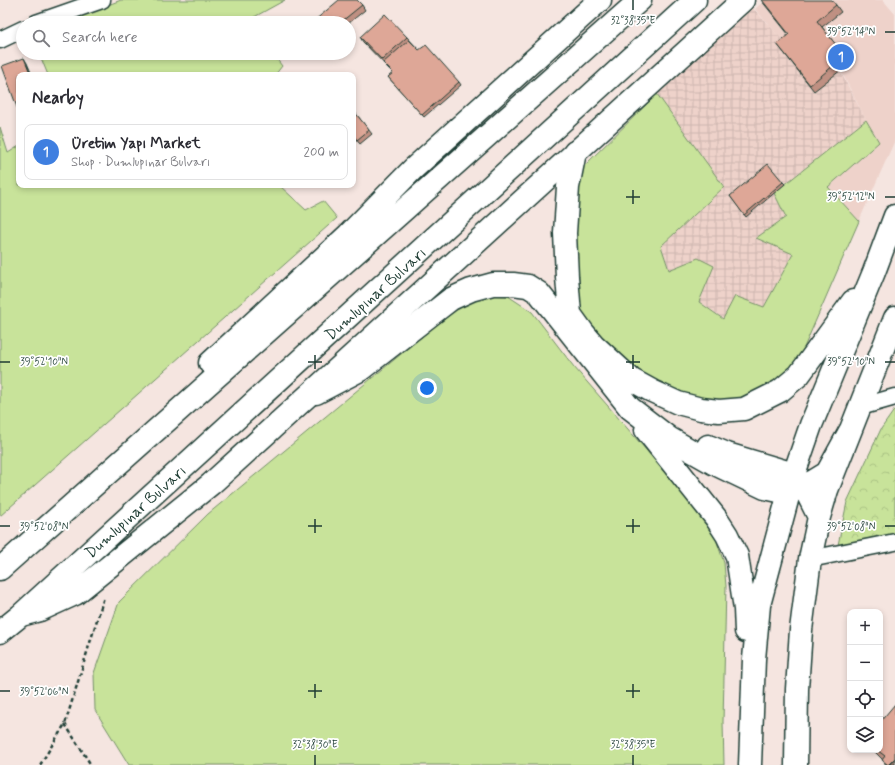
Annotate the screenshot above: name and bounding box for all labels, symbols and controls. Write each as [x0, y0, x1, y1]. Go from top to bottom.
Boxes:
text: 32°38'35"E [611, 14, 655, 28]
search box [16, 16, 356, 60]
text: 39°52'14"N [827, 25, 875, 39]
icon: search [30, 27, 52, 49]
text: Search here [62, 28, 138, 48]
pin: 1 [828, 42, 854, 72]
text: Nearby [32, 87, 84, 109]
text: Üretim Yapı Market [71, 134, 200, 154]
text: 1 [43, 144, 49, 161]
text: 200 m [304, 144, 339, 161]
text: Shop · Dumlupınar Bulvarı [71, 154, 210, 171]
text: 39°52'12"N [827, 190, 875, 204]
street label: Dumlupınar Bulvarı [321, 243, 431, 345]
text: 39°52'10"N [20, 355, 68, 369]
text: 39°52'10"N [827, 355, 875, 369]
your location [417, 378, 437, 398]
street label: Dumlupınar Bulvarı [81, 461, 191, 563]
text: 39°52'08"N [20, 520, 69, 534]
text: 39°52'08"N [827, 520, 876, 534]
map controls [847, 609, 883, 753]
button: + [847, 609, 883, 645]
button: − [847, 645, 883, 681]
button: locate [847, 681, 883, 717]
text: 39°52'06"N [20, 685, 69, 699]
button: layers [847, 717, 883, 753]
text: 32°38'30"E [292, 738, 338, 752]
text: 32°38'35"E [611, 738, 655, 752]

